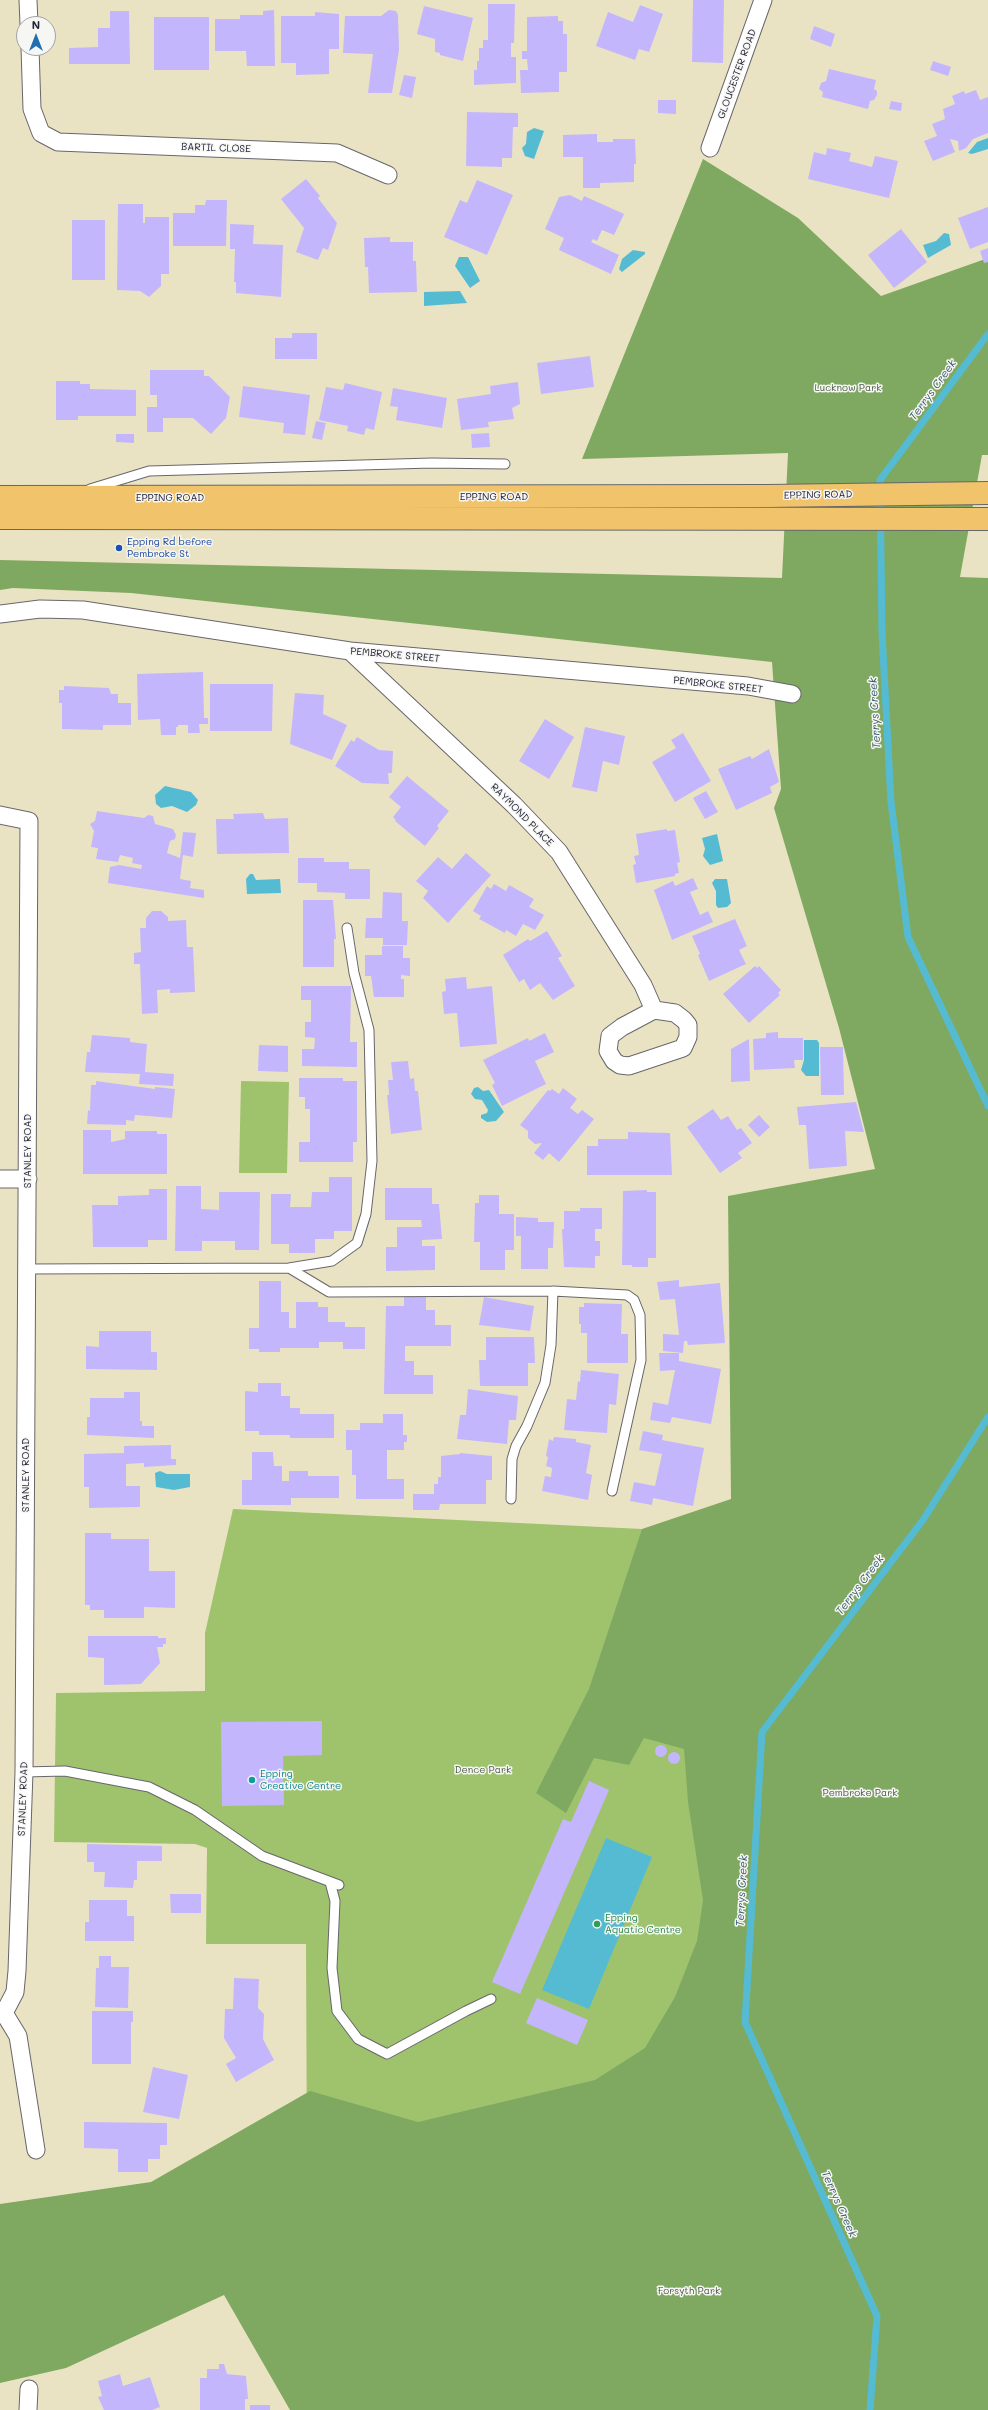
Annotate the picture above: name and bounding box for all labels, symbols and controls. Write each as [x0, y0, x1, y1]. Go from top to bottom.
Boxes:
north arrow [16, 16, 56, 56]
text: N [32, 17, 40, 32]
street label: GLOUCESTER ROAD [715, 27, 759, 121]
street label: BARTIL CLOSE [181, 141, 251, 155]
water label: Terrys Creek [907, 357, 959, 423]
park label: Lucknow Park [814, 382, 882, 394]
street label: EPPING ROAD [784, 488, 852, 502]
street label: EPPING ROAD [460, 491, 528, 503]
street label: EPPING ROAD [136, 492, 204, 504]
place label: Epping Rd before Pembroke St [127, 536, 212, 560]
marker: Epping Rd before Pembroke St [114, 543, 124, 553]
street label: PEMBROKE STREET [350, 645, 440, 665]
street label: PEMBROKE STREET [673, 674, 763, 696]
water label: Terrys Creek [867, 677, 883, 749]
street label: RAYMOND PLACE [488, 781, 556, 849]
street label: STANLEY ROAD [22, 1114, 34, 1188]
street label: STANLEY ROAD [20, 1438, 32, 1512]
water label: Terrys Creek [833, 1553, 887, 1617]
street label: STANLEY ROAD [16, 1762, 30, 1836]
park label: Dence Park [455, 1764, 511, 1776]
place label: Epping Creative Centre [260, 1768, 341, 1792]
marker: Epping Creative Centre [247, 1775, 257, 1785]
park label: Pembroke Park [823, 1787, 897, 1799]
water label: Terrys Creek [734, 1855, 750, 1927]
place label: Epping Aquatic Centre [605, 1912, 681, 1936]
marker: Epping Aquatic Centre [592, 1919, 602, 1929]
water label: Terrys Creek [818, 2169, 860, 2239]
park label: Forsyth Park [658, 2285, 720, 2297]

